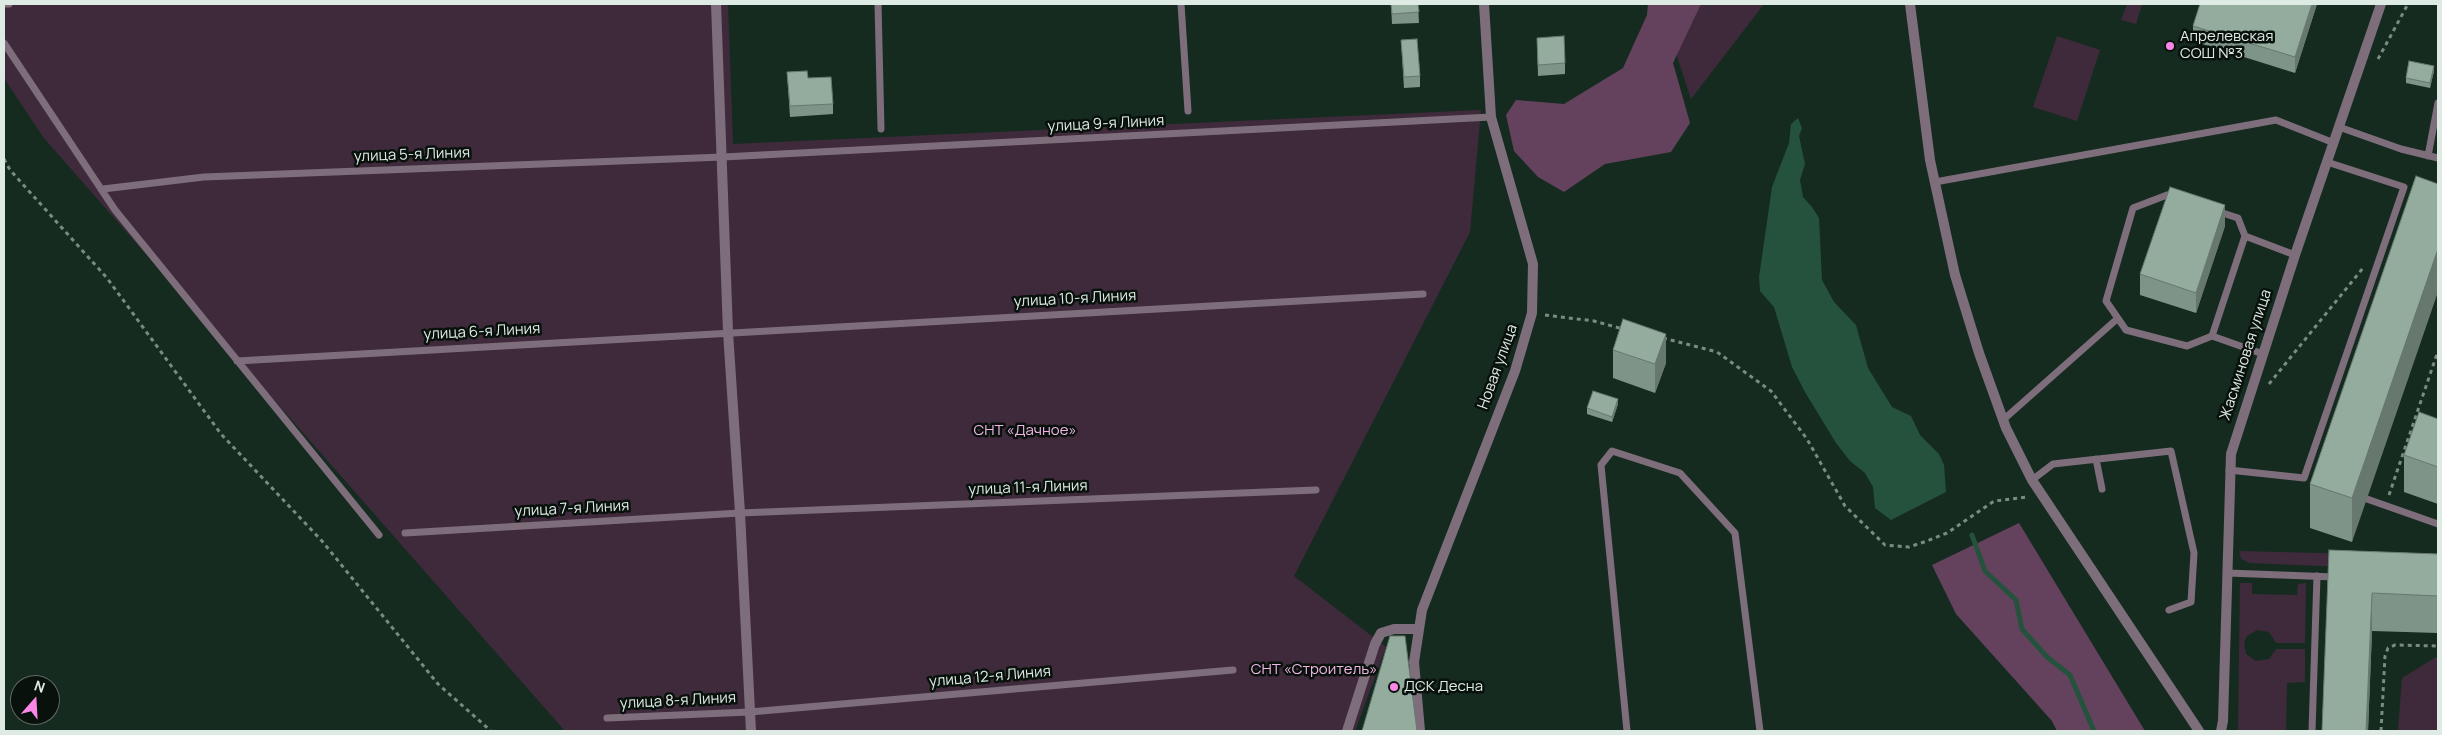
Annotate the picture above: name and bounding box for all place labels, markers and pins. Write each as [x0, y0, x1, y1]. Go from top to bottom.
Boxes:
place label: Апрелевская СОШ №3 [2180, 28, 2273, 63]
marker: Апрелевская СОШ №3 [2164, 40, 2176, 52]
place label: ДСК Десна [1404, 678, 1483, 696]
marker: ДСК Десна [1388, 681, 1400, 693]

